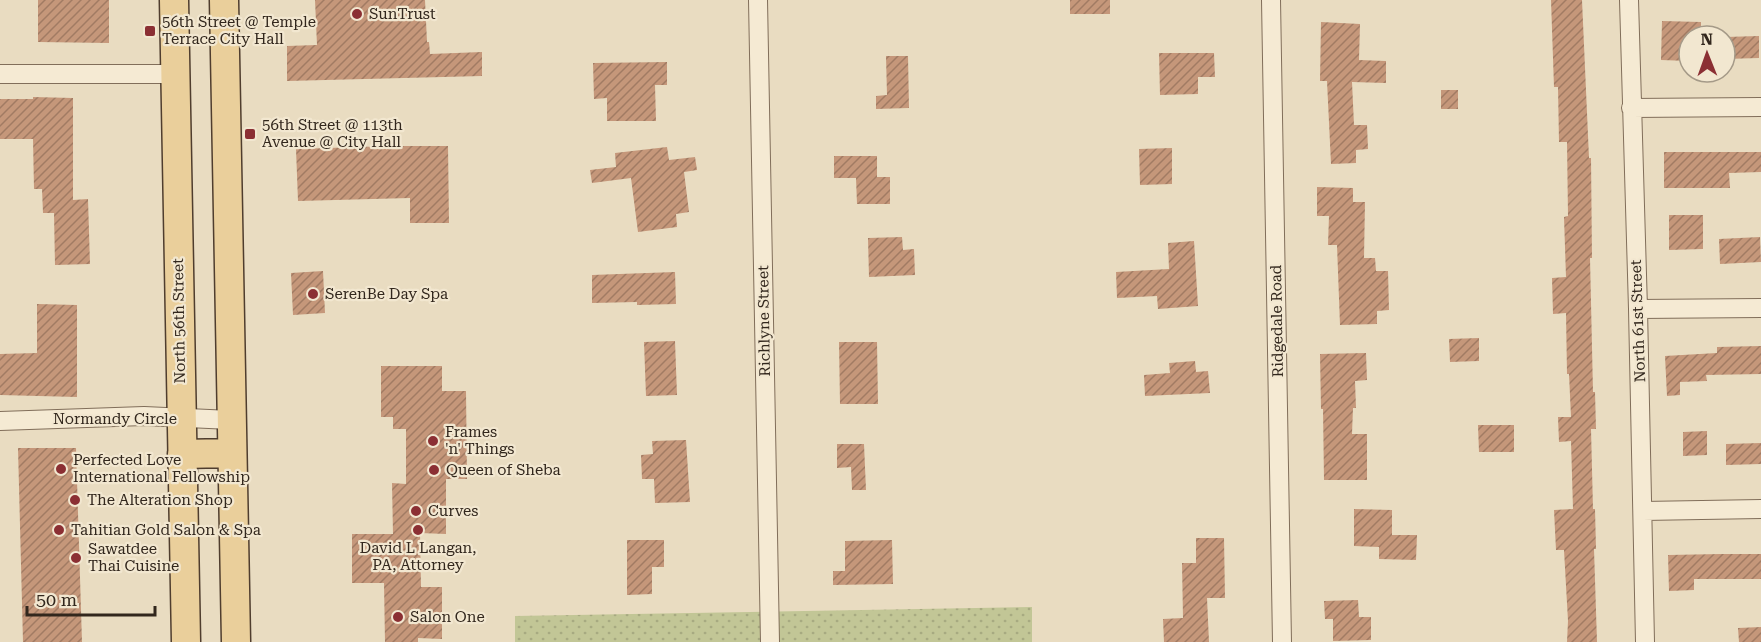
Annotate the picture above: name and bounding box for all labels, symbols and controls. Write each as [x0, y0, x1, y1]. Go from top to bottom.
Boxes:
place label: SunTrust [369, 5, 436, 23]
marker: SunTrust [350, 7, 364, 21]
place label: 56th Street @ Temple Terrace City Hall [162, 13, 316, 48]
marker: 56th Street @ Temple Terrace City Hall [143, 24, 157, 38]
north arrow [1677, 24, 1737, 84]
text: N [1700, 30, 1713, 49]
place label: 56th Street @ 113th Avenue @ City Hall [262, 116, 403, 151]
marker: 56th Street @ 113th Avenue @ City Hall [243, 127, 257, 141]
street label: North 56th Street [169, 258, 189, 384]
street label: North 61st Street [1627, 259, 1649, 383]
street label: Ridgedale Road [1267, 264, 1287, 377]
street label: Richlyne Street [754, 265, 774, 377]
place label: SerenBe Day Spa [325, 285, 448, 303]
marker: SerenBe Day Spa [306, 287, 320, 301]
street label: Normandy Circle [53, 410, 177, 428]
place label: Frames 'n' Things [445, 423, 514, 458]
marker: Frames 'n' Things [426, 434, 440, 448]
place label: Perfected Love International Fellowship [73, 451, 250, 486]
place label: Queen of Sheba [446, 461, 561, 479]
marker: Perfected Love International Fellowship [54, 462, 68, 476]
marker: Queen of Sheba [427, 463, 441, 477]
place label: The Alteration Shop [87, 491, 233, 509]
marker: The Alteration Shop [68, 493, 82, 507]
place label: Curves [428, 502, 478, 520]
marker: Curves [409, 504, 423, 518]
place label: Tahitian Gold Salon & Spa [71, 521, 261, 539]
marker: Tahitian Gold Salon & Spa [52, 523, 66, 537]
marker: David L Langan, PA, Attorney [411, 523, 425, 537]
place label: David L Langan, PA, Attorney [360, 539, 476, 574]
place label: Sawatdee Thai Cuisine [88, 540, 179, 575]
marker: Sawatdee Thai Cuisine [69, 551, 83, 565]
scale bar [27, 579, 154, 617]
text: 50 m [36, 589, 77, 610]
place label: Salon One [410, 608, 485, 626]
marker: Salon One [391, 610, 405, 624]

